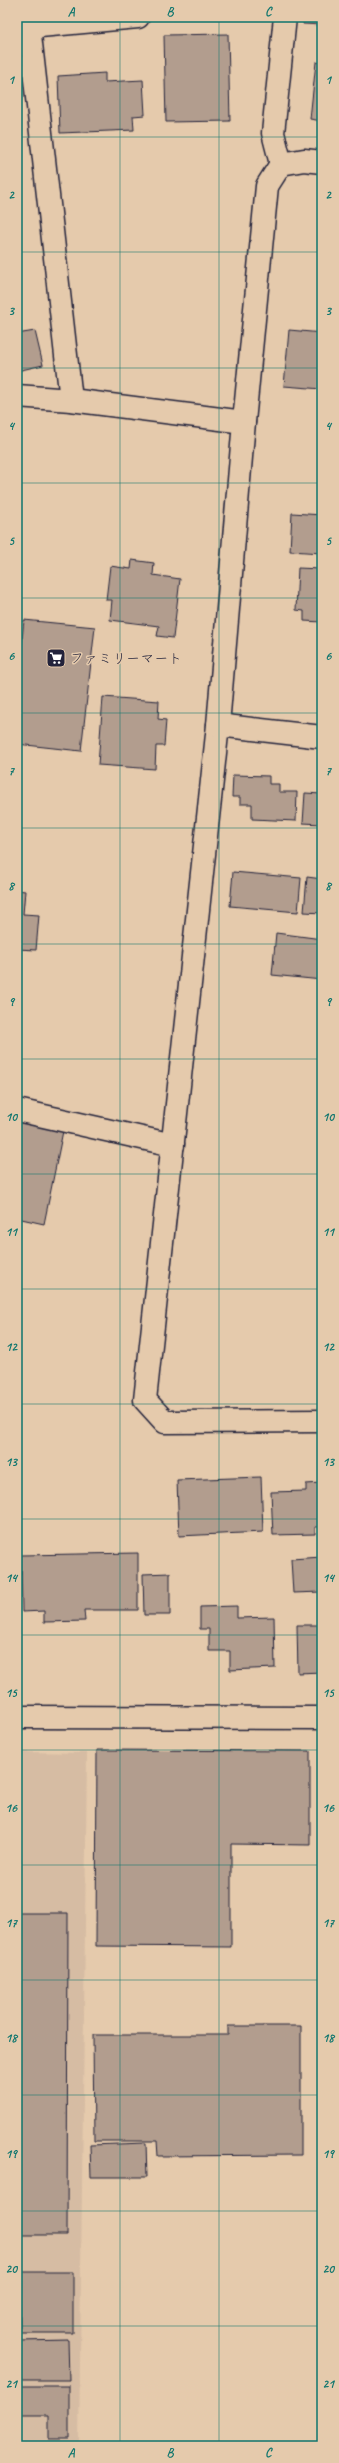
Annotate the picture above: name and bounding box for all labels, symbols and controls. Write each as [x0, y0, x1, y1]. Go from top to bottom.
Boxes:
text: A [68, 4, 76, 20]
text: B [167, 4, 175, 20]
text: C [265, 4, 273, 20]
text: 1 [8, 72, 16, 88]
text: 1 [325, 72, 333, 88]
text: 2 [8, 187, 15, 203]
text: 2 [325, 187, 332, 203]
text: 3 [8, 303, 15, 319]
text: 3 [325, 303, 332, 319]
text: 4 [8, 418, 16, 434]
text: 4 [325, 418, 333, 434]
text: 5 [8, 533, 15, 549]
text: 5 [325, 533, 332, 549]
supermarket icon: ファミリーマート [45, 647, 67, 669]
text: 6 [8, 648, 15, 664]
text: 6 [325, 648, 332, 664]
place label: ファミリーマート [70, 650, 182, 667]
text: 7 [8, 763, 15, 779]
text: 7 [325, 763, 332, 779]
text: 8 [8, 878, 16, 894]
text: 8 [325, 878, 333, 894]
text: 9 [8, 994, 15, 1010]
text: 9 [325, 994, 332, 1010]
text: 10 [5, 1109, 18, 1125]
text: 10 [322, 1109, 335, 1125]
text: 11 [5, 1224, 19, 1240]
text: 11 [322, 1224, 336, 1240]
text: 12 [5, 1339, 18, 1355]
text: 12 [322, 1339, 335, 1355]
text: 13 [5, 1454, 18, 1470]
text: 13 [322, 1454, 335, 1470]
text: 14 [5, 1570, 19, 1586]
text: 14 [322, 1570, 336, 1586]
text: 15 [5, 1685, 18, 1701]
text: 15 [322, 1685, 335, 1701]
text: 16 [5, 1800, 18, 1816]
text: 16 [322, 1800, 335, 1816]
text: 17 [5, 1915, 18, 1931]
text: 17 [322, 1915, 335, 1931]
text: 18 [5, 2030, 19, 2046]
text: 18 [322, 2030, 336, 2046]
text: 19 [5, 2146, 18, 2162]
text: 19 [322, 2146, 335, 2162]
text: 20 [5, 2261, 18, 2277]
text: 20 [322, 2261, 335, 2277]
text: 21 [5, 2376, 19, 2392]
text: 21 [322, 2376, 336, 2392]
text: A [68, 2445, 76, 2461]
text: B [167, 2445, 175, 2461]
text: C [265, 2445, 273, 2461]

